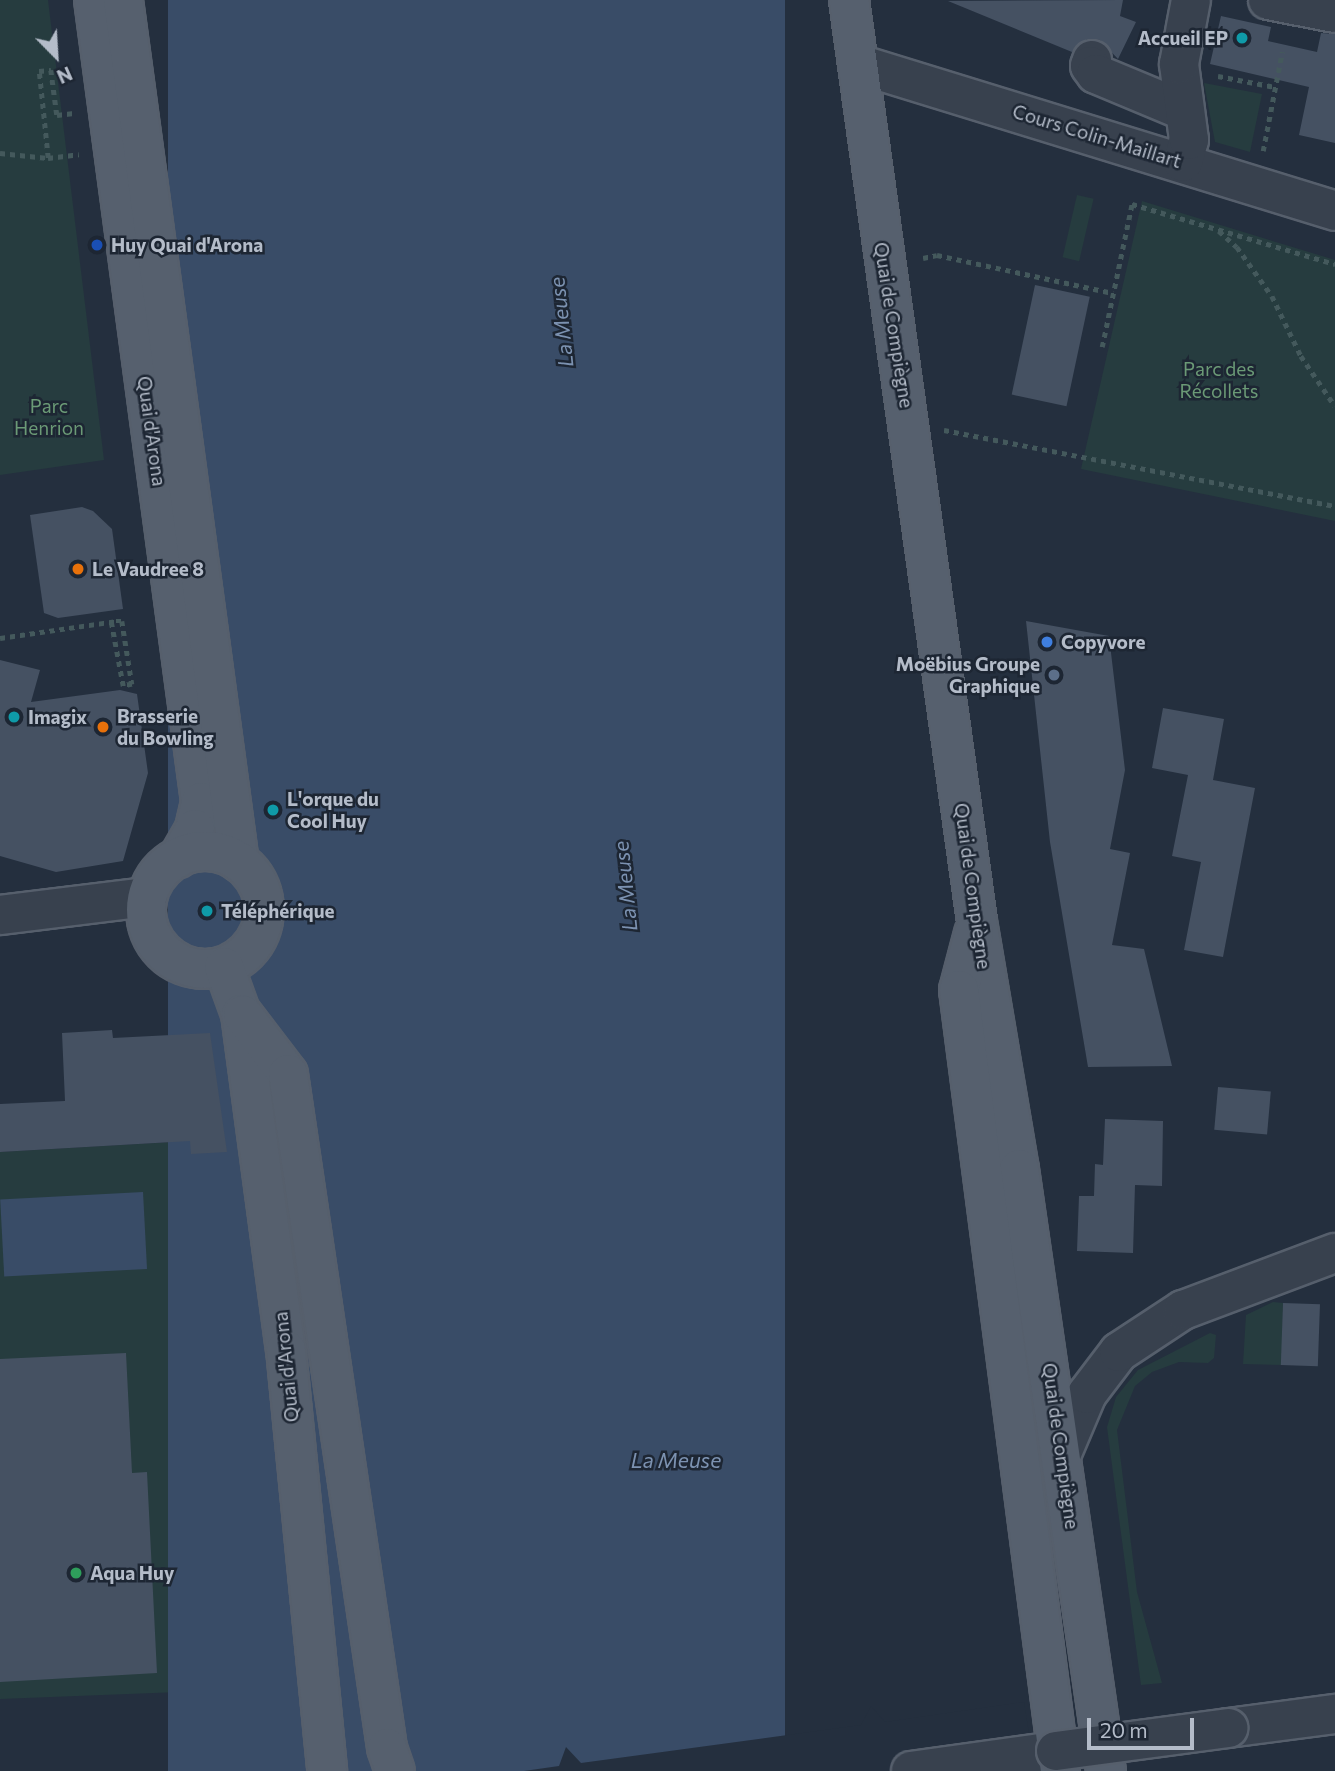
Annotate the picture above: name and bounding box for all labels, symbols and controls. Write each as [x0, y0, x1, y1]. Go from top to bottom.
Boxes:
north arrow [21, 21, 91, 91]
place label: Accueil EP [1138, 27, 1228, 49]
marker: Accueil EP [1234, 30, 1250, 46]
text: N [54, 62, 76, 89]
street label: Cours Colin-Maillart [1010, 99, 1184, 173]
place label: Huy Quai d'Arona [111, 234, 263, 256]
marker: Huy Quai d'Arona [89, 237, 105, 253]
street label: Quai de Compiègne [870, 240, 918, 410]
water label: La Meuse [544, 276, 578, 368]
park label: Parc des Récollets [1180, 358, 1258, 402]
street label: Quai d'Arona [133, 375, 171, 487]
park label: Parc Henrion [14, 395, 84, 439]
place label: Le Vaudree 8 [92, 558, 204, 580]
marker: Le Vaudree 8 [70, 561, 86, 577]
place label: Copyvore [1061, 631, 1146, 653]
marker: Copyvore [1039, 634, 1055, 650]
place label: Moëbius Groupe Graphique [896, 653, 1040, 697]
marker: Moëbius Groupe Graphique [1046, 667, 1062, 683]
place label: Brasserie du Bowling [117, 705, 214, 749]
place label: Imagix [28, 706, 87, 728]
marker: Imagix [6, 709, 22, 725]
marker: Brasserie du Bowling [95, 719, 111, 735]
place label: L'orque du Cool Huy [287, 788, 379, 832]
street label: Quai de Compiègne [950, 801, 996, 971]
marker: L'orque du Cool Huy [265, 802, 281, 818]
water label: La Meuse [608, 840, 642, 932]
place label: Téléphérique [221, 900, 334, 922]
marker: Téléphérique [199, 903, 215, 919]
street label: Quai d'Arona [269, 1311, 303, 1423]
street label: Quai de Compiègne [1038, 1361, 1084, 1531]
water label: La Meuse [631, 1447, 721, 1473]
place label: Aqua Huy [90, 1562, 174, 1584]
marker: Aqua Huy [68, 1565, 84, 1581]
scale bar [1090, 1704, 1197, 1748]
text: 20 m [1100, 1717, 1148, 1742]

